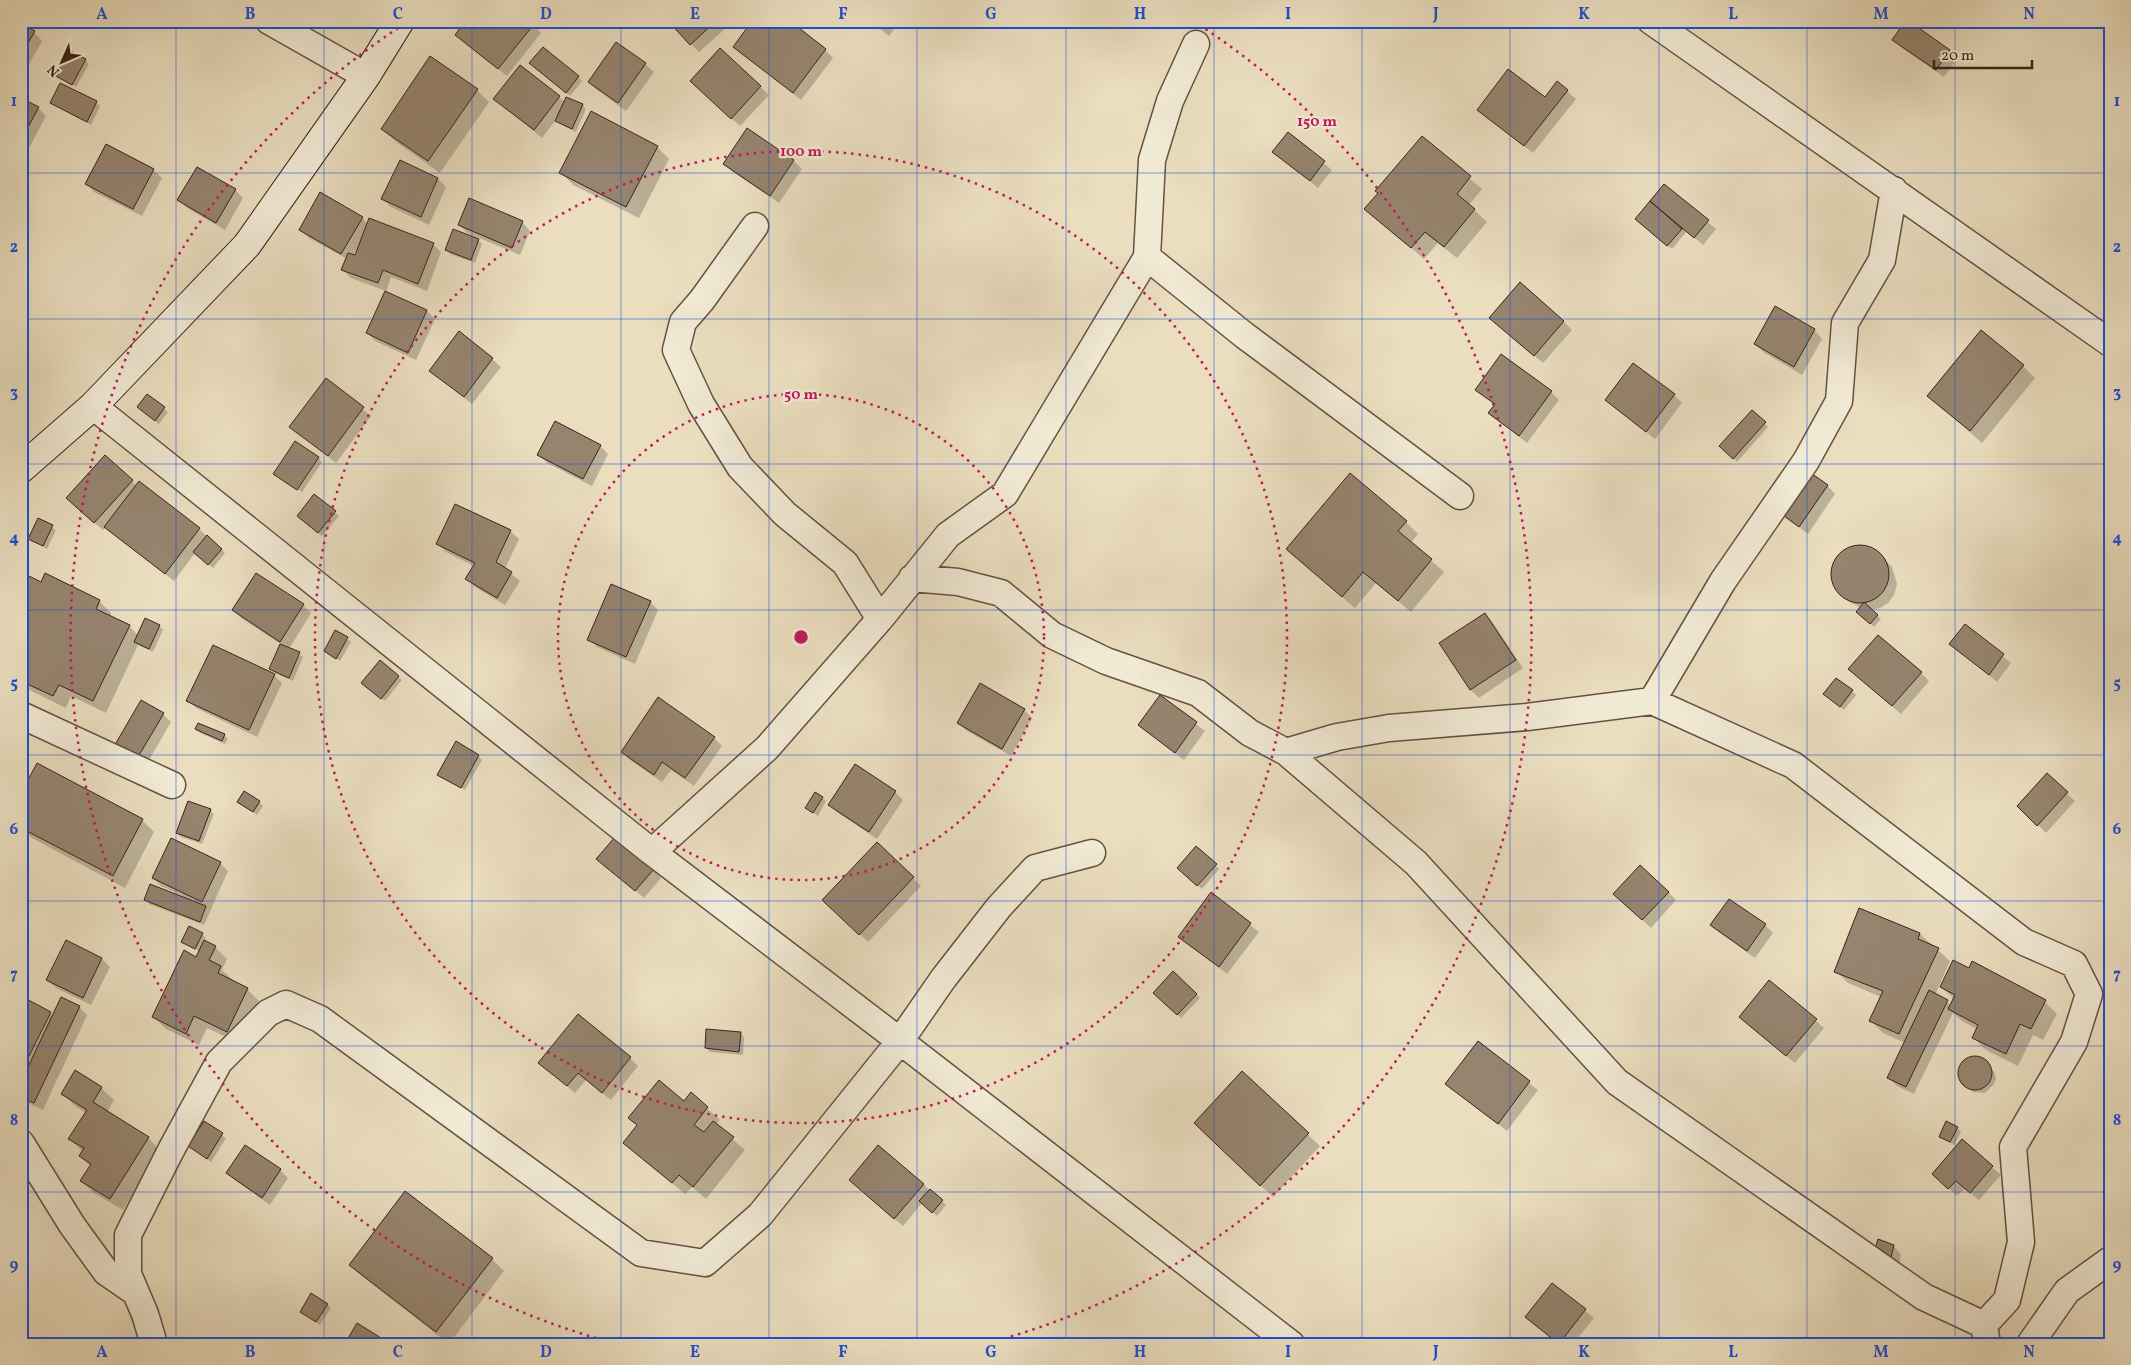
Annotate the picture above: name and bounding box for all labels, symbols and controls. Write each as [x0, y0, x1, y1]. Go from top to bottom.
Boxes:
text: A [96, 4, 108, 26]
text: B [245, 4, 256, 26]
text: C [393, 4, 403, 26]
text: D [540, 4, 552, 26]
text: E [690, 4, 700, 26]
text: F [838, 4, 848, 26]
text: G [985, 4, 997, 26]
text: H [1134, 4, 1146, 26]
text: I [1285, 4, 1291, 26]
text: J [1432, 4, 1439, 26]
text: K [1578, 4, 1590, 26]
text: L [1728, 4, 1738, 26]
text: M [1873, 4, 1889, 26]
text: N [2023, 4, 2035, 26]
north arrow [38, 38, 88, 88]
scale bar [1934, 38, 2031, 70]
text: 20 m [1941, 46, 1974, 67]
text: N [44, 60, 64, 80]
text: 1 [11, 91, 17, 113]
text: 1 [2114, 91, 2120, 113]
text: 150 m [1297, 112, 1337, 133]
text: 100 m [780, 142, 823, 163]
text: 2 [10, 237, 18, 259]
text: 2 [2113, 237, 2121, 259]
text: 3 [10, 382, 18, 404]
text: 3 [2113, 382, 2121, 404]
text: 50 m [784, 385, 818, 406]
text: 4 [9, 528, 19, 550]
text: 4 [2112, 528, 2122, 550]
centre of rings [792, 628, 810, 646]
text: 5 [10, 673, 18, 695]
text: 5 [2113, 673, 2121, 695]
text: 6 [10, 819, 19, 841]
text: 6 [2113, 819, 2122, 841]
text: 7 [10, 964, 18, 986]
text: 7 [2113, 964, 2121, 986]
text: 8 [10, 1110, 18, 1132]
text: 8 [2113, 1110, 2121, 1132]
text: 9 [10, 1255, 19, 1277]
text: 9 [2113, 1255, 2122, 1277]
text: A [96, 1342, 108, 1364]
text: B [245, 1342, 256, 1364]
text: C [393, 1342, 403, 1364]
text: D [540, 1342, 552, 1364]
text: E [690, 1342, 700, 1364]
text: F [838, 1342, 848, 1364]
text: G [985, 1342, 997, 1364]
text: H [1134, 1342, 1146, 1364]
text: I [1285, 1342, 1291, 1364]
text: J [1432, 1342, 1439, 1364]
text: K [1578, 1342, 1590, 1364]
text: L [1728, 1342, 1738, 1364]
text: M [1873, 1342, 1889, 1364]
text: N [2023, 1342, 2035, 1364]

